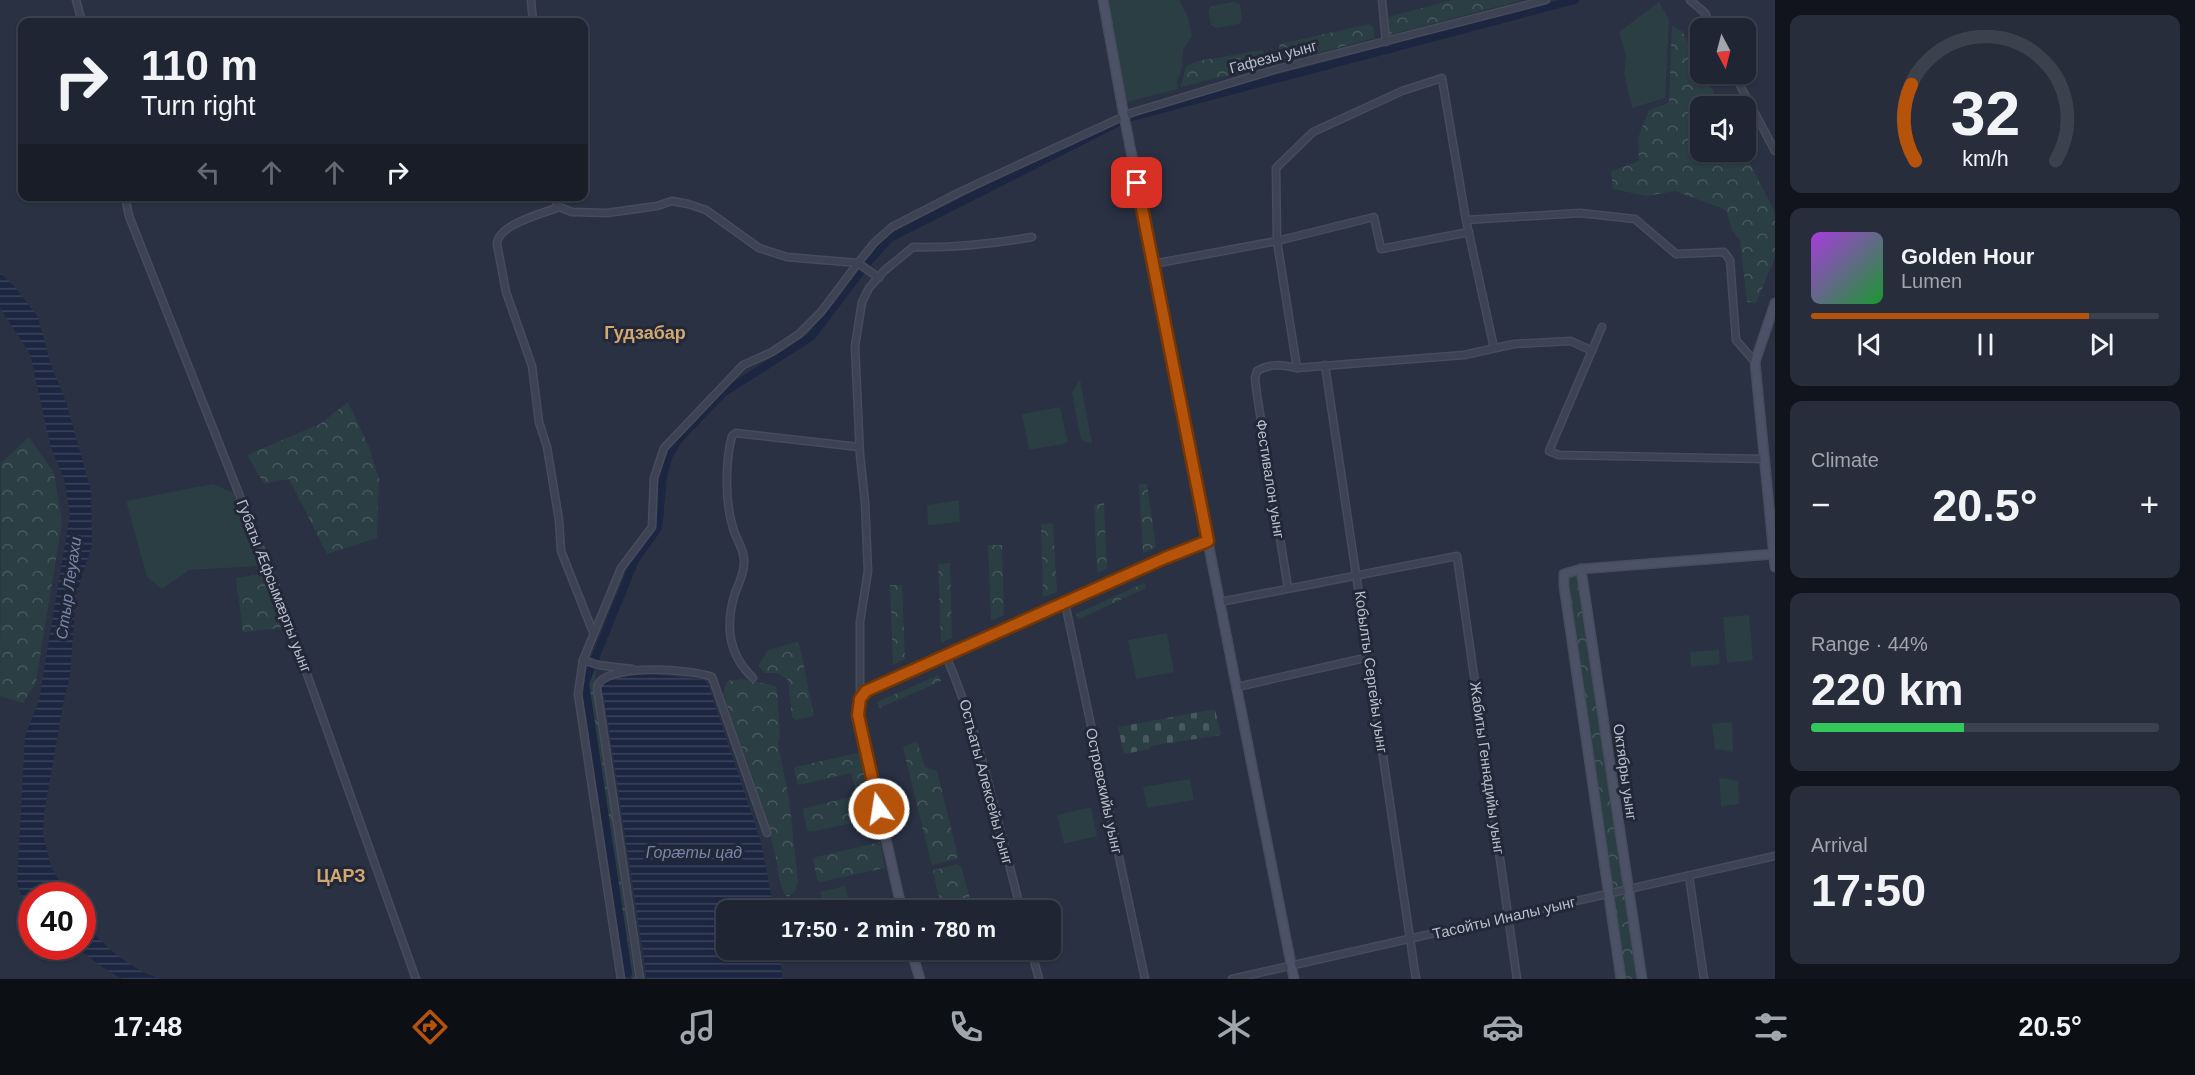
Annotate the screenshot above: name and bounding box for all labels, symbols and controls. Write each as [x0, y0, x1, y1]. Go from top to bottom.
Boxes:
north arrow [1690, 18, 1756, 84]
map controls [1690, 18, 1756, 162]
street label: Гафезы уынг [1227, 37, 1319, 76]
icon: right [42, 42, 120, 120]
text: 110 m [141, 42, 258, 89]
text: 32 [1950, 79, 2020, 148]
text: Turn right [141, 91, 256, 121]
button: sound [1690, 96, 1756, 162]
text: km/h [1962, 147, 2008, 171]
icon: left [192, 156, 225, 189]
icon: ahead [255, 156, 288, 189]
icon: ahead [318, 156, 351, 189]
icon: right [381, 156, 414, 189]
pin [1111, 157, 1162, 208]
icon: arrive [1120, 166, 1153, 199]
text: Golden Hour [1901, 244, 2034, 269]
text: Lumen [1901, 270, 1962, 292]
district label: Гудзабар [604, 323, 686, 343]
icon: previous [1853, 328, 1886, 361]
icon: pause [1969, 328, 2002, 361]
icon: next [2085, 328, 2118, 361]
street label: Фестивалон уынг [1253, 418, 1288, 540]
text: Climate [1811, 449, 1879, 471]
text: 20.5° [1932, 480, 2038, 531]
text: − [1811, 486, 1830, 523]
text: + [2140, 486, 2159, 523]
street label: Губаты Æфсымæрты уынг [234, 497, 316, 675]
water label: Стыр Леуахи [53, 536, 84, 640]
street label: Кобылты Сергейы уынг [1352, 590, 1391, 755]
text: Range · 44% [1811, 633, 1928, 655]
text: 220 km [1811, 664, 1964, 715]
street label: Жабиты Геннадийы уынг [1467, 681, 1508, 856]
street label: Остъаты Алексейы уынг [956, 697, 1017, 867]
street label: Октябры уынг [1610, 723, 1641, 822]
street label: Островскийы уынг [1083, 726, 1126, 856]
position arrow [847, 777, 911, 841]
text: Arrival [1811, 834, 1868, 856]
water label: Горӕты цад [646, 844, 742, 861]
text: 17:50 [1811, 865, 1926, 916]
district label: ЦАРЗ [316, 866, 366, 886]
speed limit sign: 40 [18, 882, 96, 960]
street label: Тасойты Иналы уынг [1431, 893, 1578, 942]
text: 17:50 · 2 min · 780 m [781, 917, 996, 942]
icon: directions [409, 1006, 451, 1048]
icon: music [677, 1006, 719, 1048]
icon: phone [945, 1006, 987, 1048]
icon: climate [1213, 1006, 1255, 1048]
icon: car [1482, 1006, 1524, 1048]
icon: filters [1750, 1006, 1792, 1048]
text: 17:48 [113, 1012, 182, 1042]
text: 20.5° [2018, 1012, 2082, 1042]

